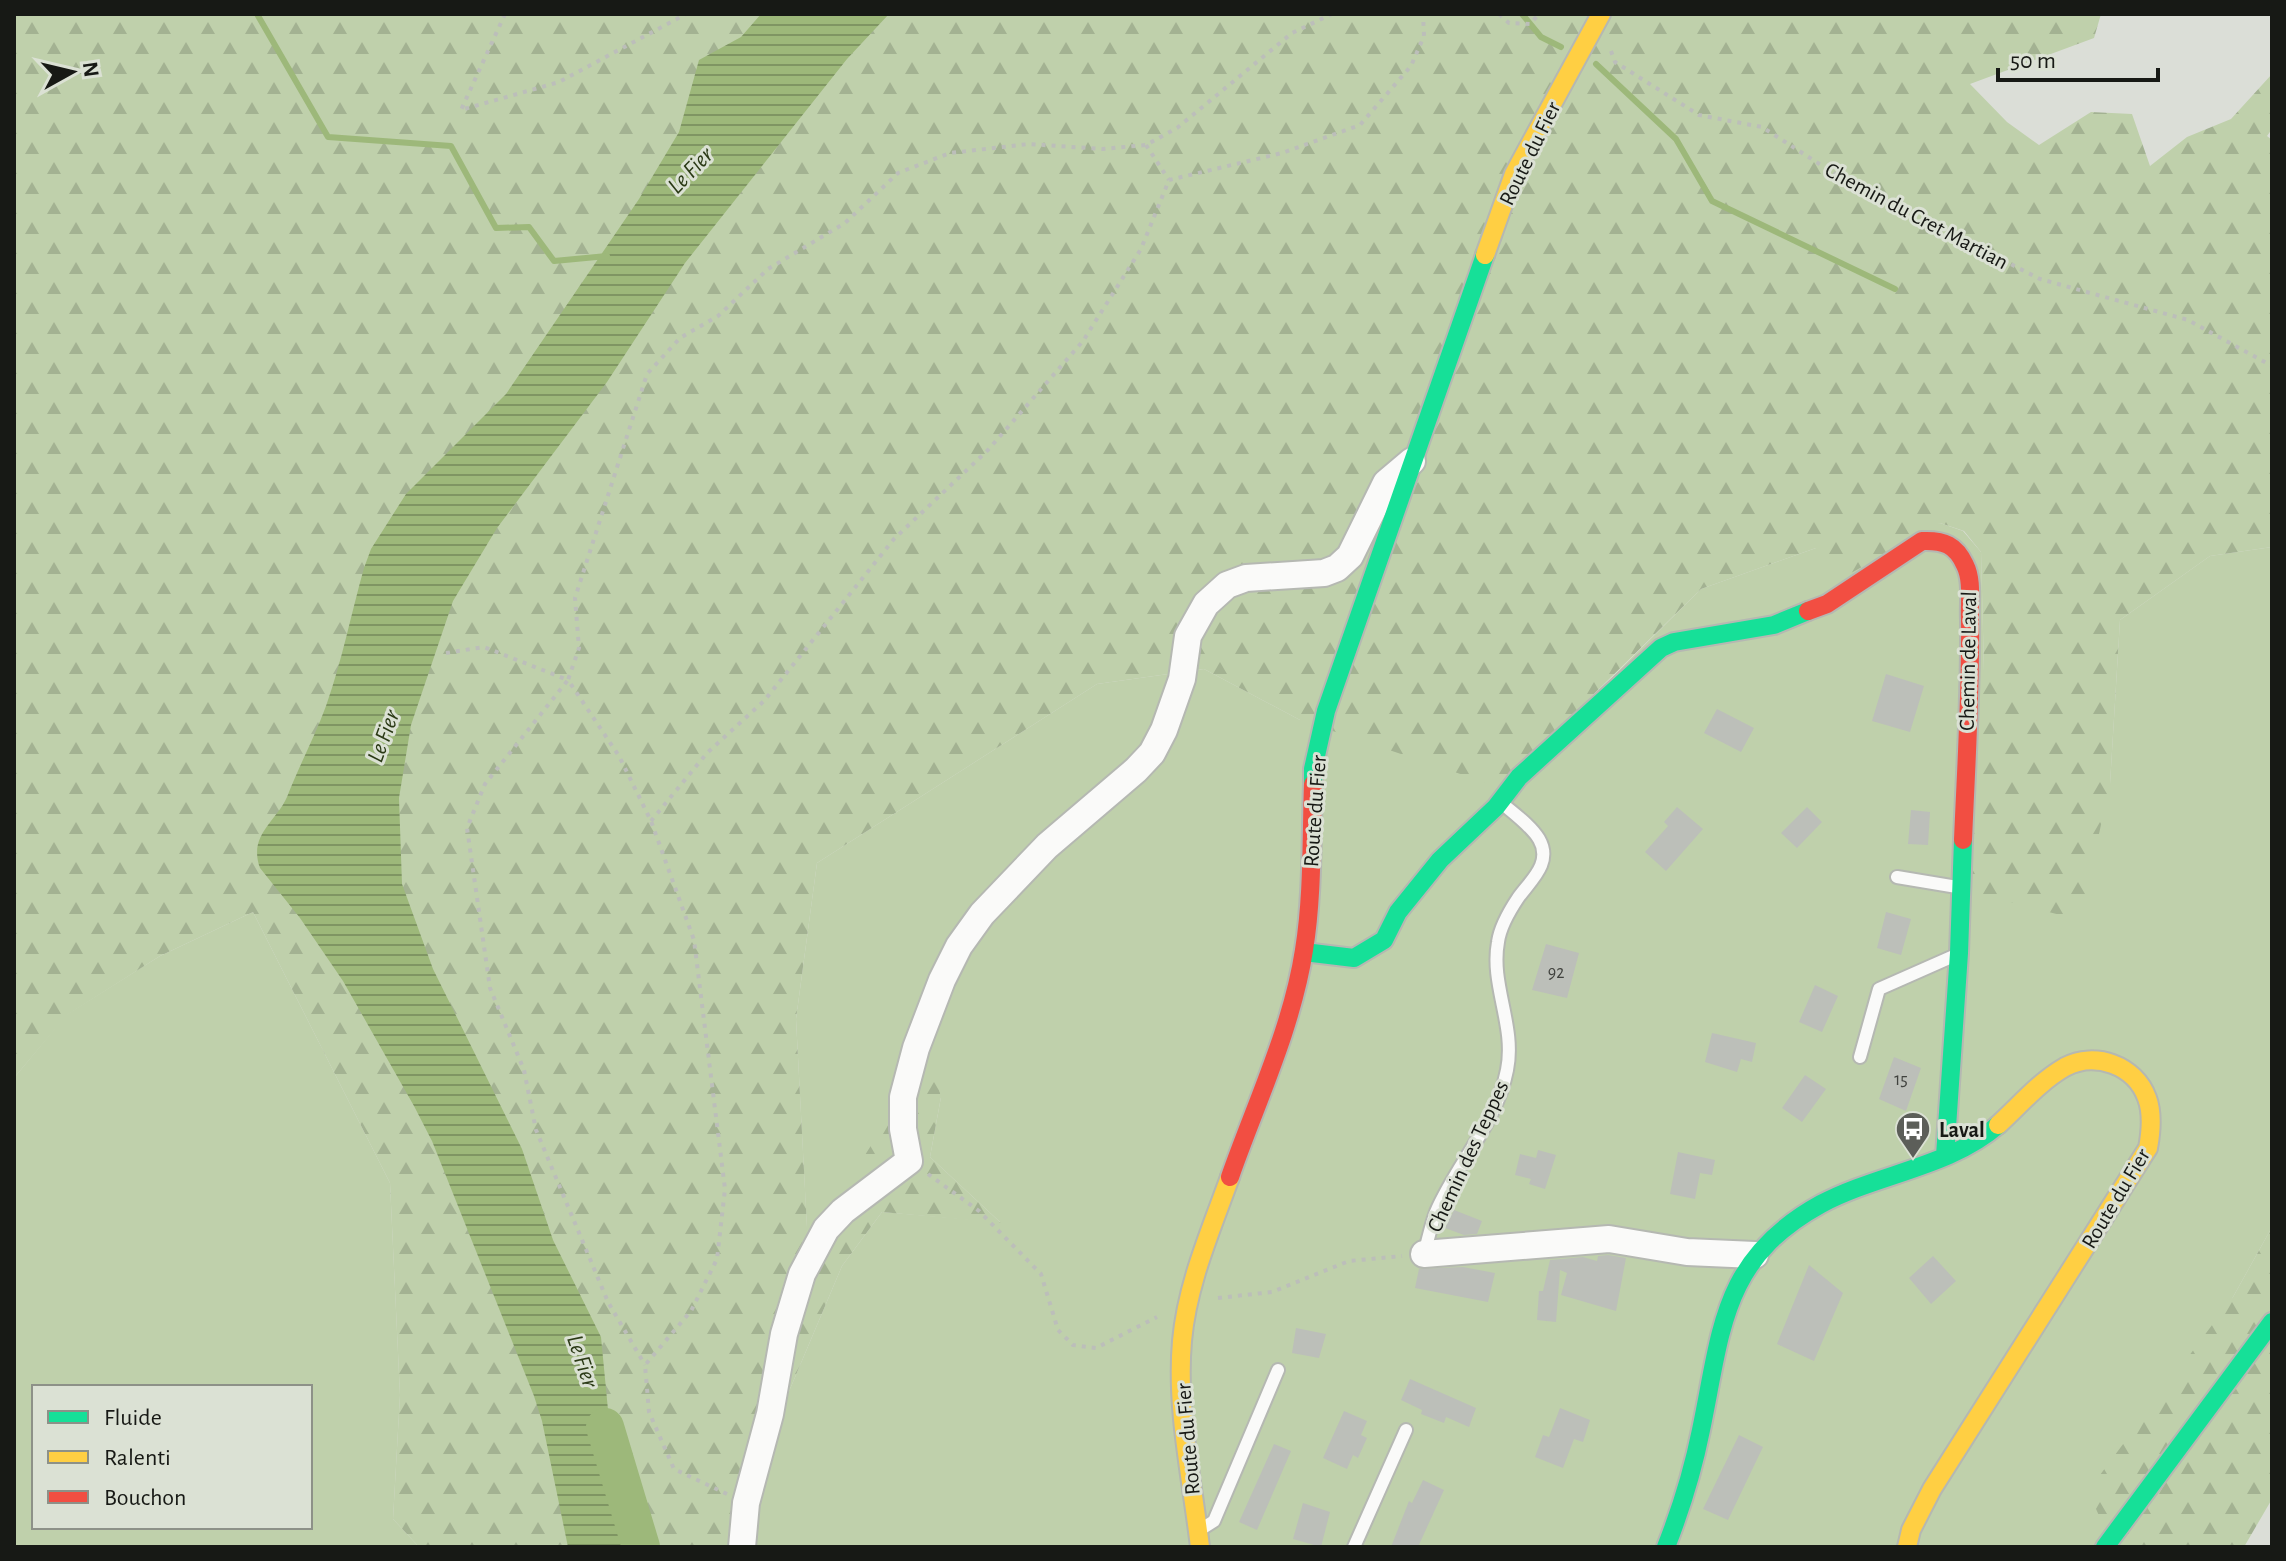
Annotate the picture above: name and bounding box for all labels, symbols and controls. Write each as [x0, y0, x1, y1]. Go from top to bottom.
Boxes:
north arrow [32, 32, 112, 112]
scale bar [1998, 32, 2158, 82]
text: 50 m [2010, 49, 2056, 73]
text: N [79, 60, 103, 78]
street label: Route du Fier [1495, 98, 1564, 209]
water label: Le Fier [663, 142, 719, 198]
street label: Chemin du Cret Martian [1821, 158, 2012, 273]
street label: Chemin de Laval [1956, 591, 1980, 731]
water label: Le Fier [363, 706, 405, 766]
street label: Route du Fier [1300, 754, 1330, 868]
house number: 92 [1548, 964, 1564, 982]
house number: 15 [1894, 1071, 1908, 1089]
street label: Chemin des Teppes [1423, 1077, 1513, 1236]
bus stop icon: Laval [1894, 1110, 1932, 1160]
place label: Laval [1939, 1119, 1985, 1141]
street label: Route du Fier [2078, 1145, 2154, 1252]
water label: Le Fier [562, 1332, 603, 1392]
street label: Route du Fier [1172, 1382, 1204, 1496]
legend [32, 1385, 312, 1529]
text: Fluide [104, 1406, 162, 1430]
text: Ralenti [104, 1446, 171, 1470]
text: Bouchon [104, 1486, 186, 1510]

